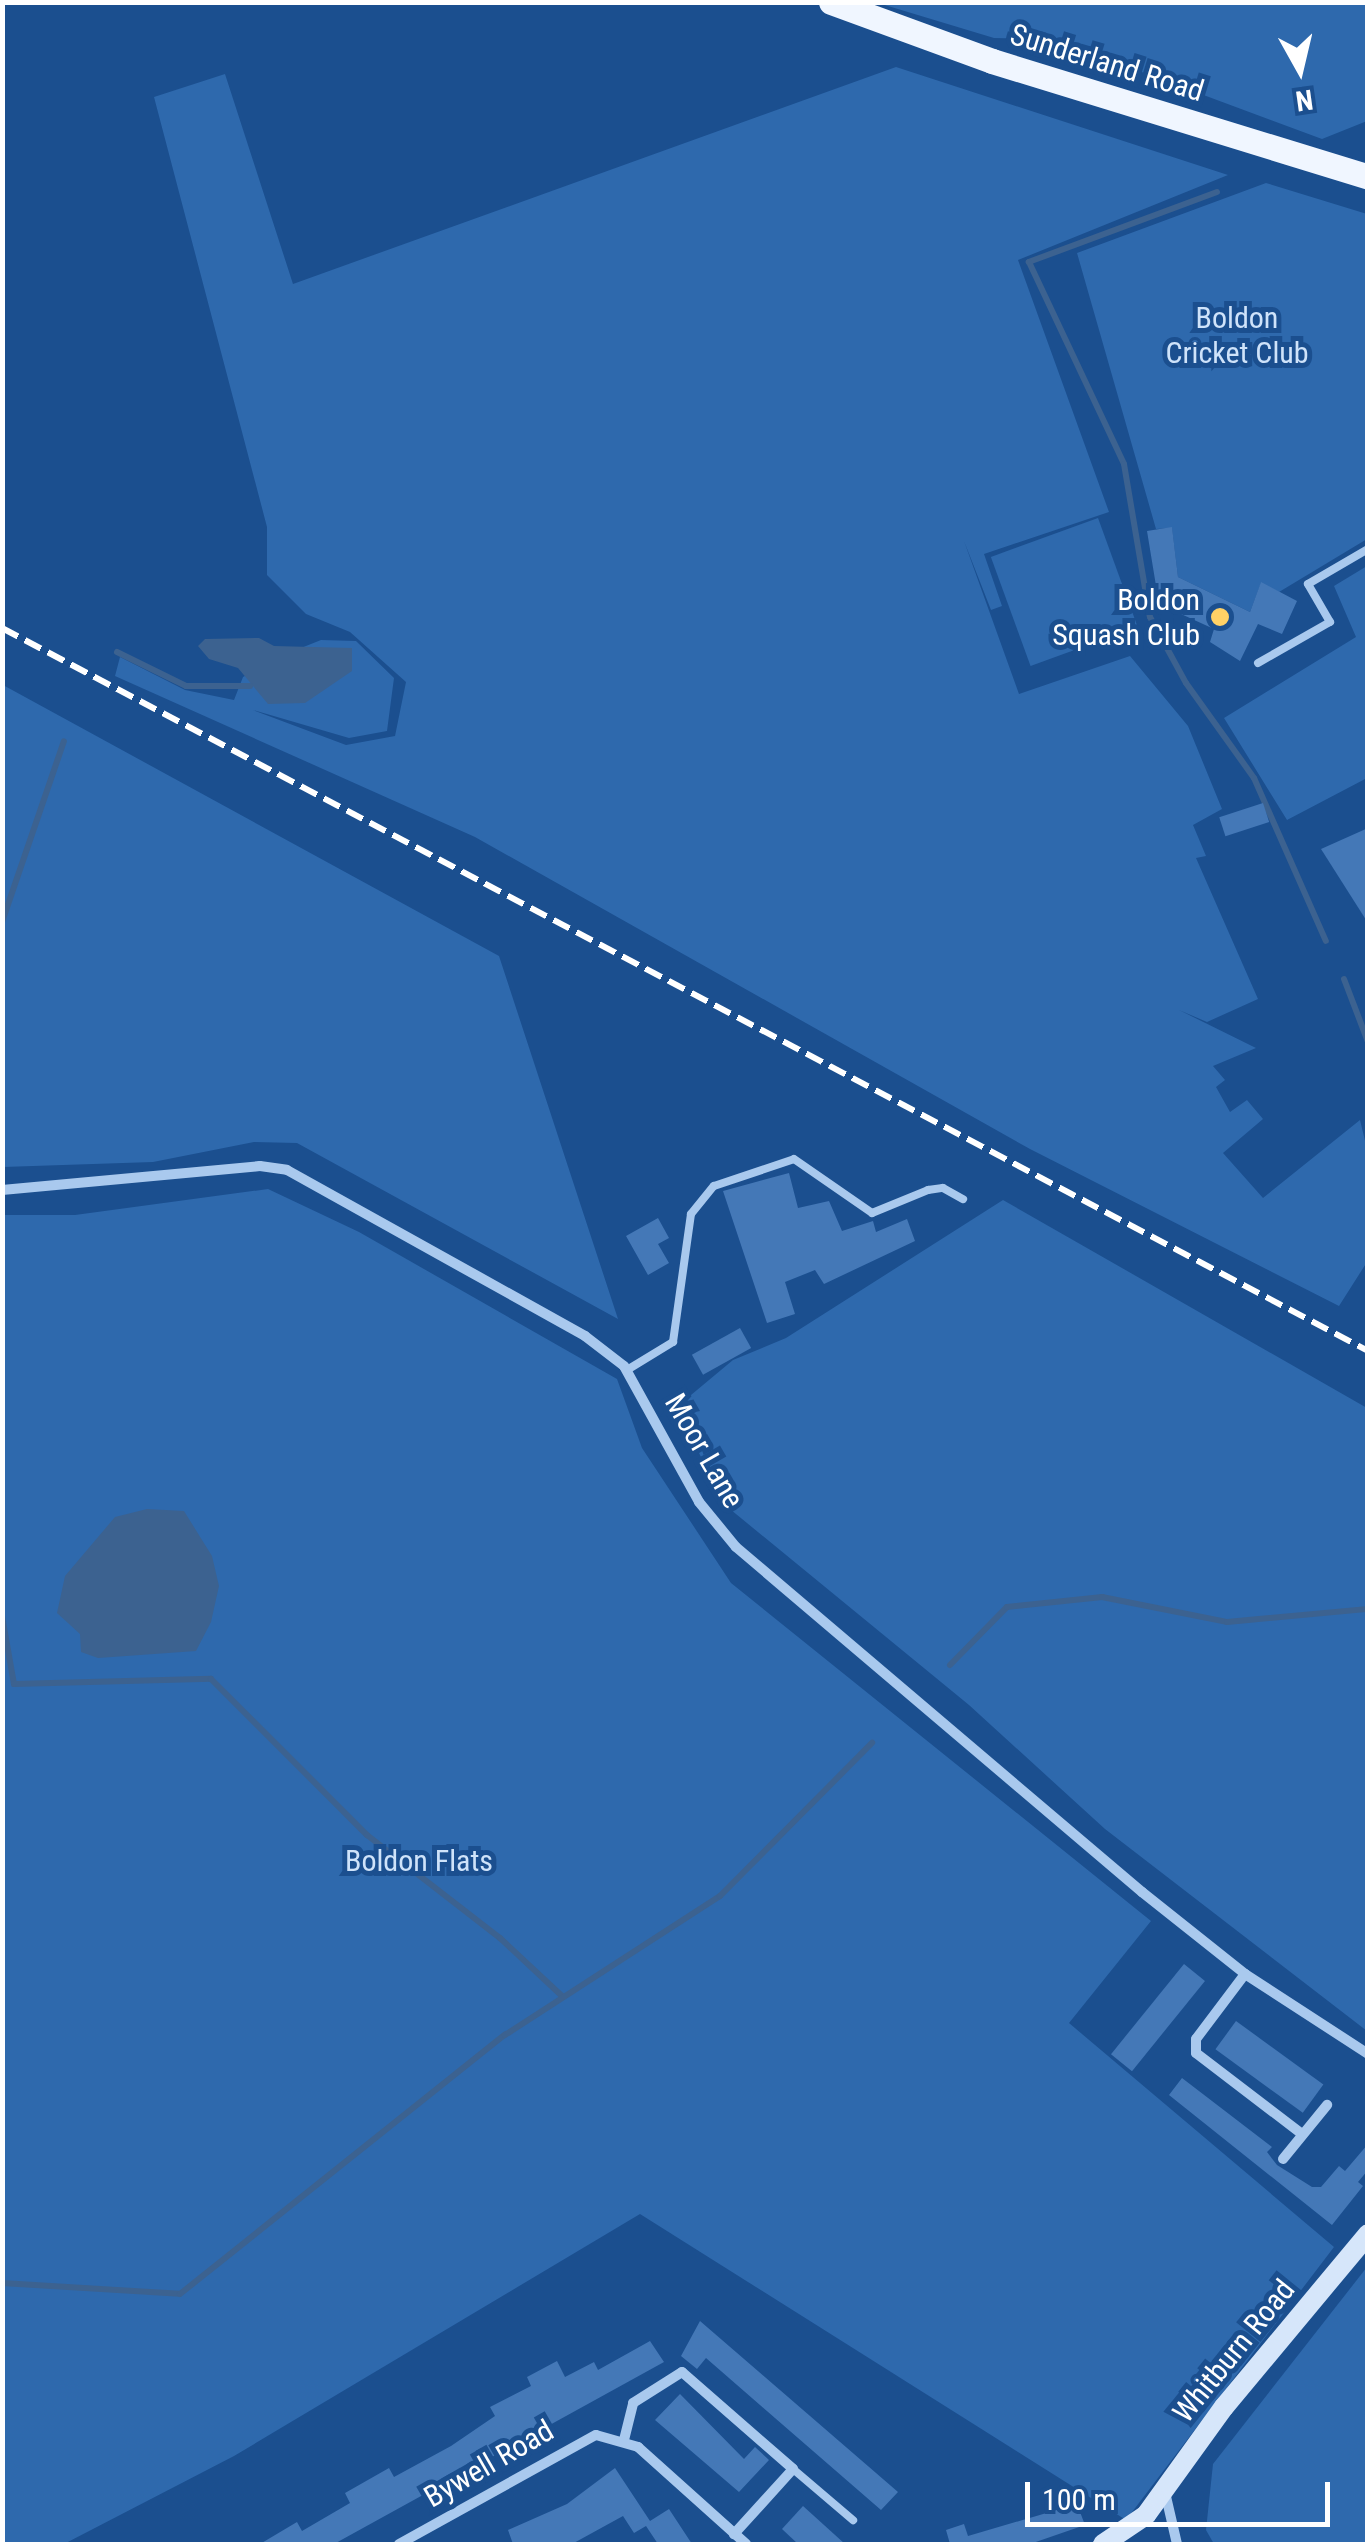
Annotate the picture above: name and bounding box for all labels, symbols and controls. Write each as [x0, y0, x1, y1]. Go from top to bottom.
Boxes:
street label: Sunderland Road [1006, 16, 1208, 110]
north arrow [1250, 20, 1350, 120]
text: N [1293, 83, 1315, 118]
park label: Boldon Cricket Club [1165, 300, 1309, 370]
place label: Boldon Squash Club [1052, 582, 1200, 652]
marker: Boldon Squash Club [1209, 606, 1231, 628]
street label: Moor Lane [657, 1387, 751, 1515]
park label: Boldon Flats [345, 1843, 493, 1879]
street label: Whitburn Road [1166, 2272, 1302, 2430]
street label: Bywell Road [418, 2413, 560, 2515]
scale bar [1030, 2462, 1335, 2524]
text: 100 m [1042, 2482, 1116, 2517]

